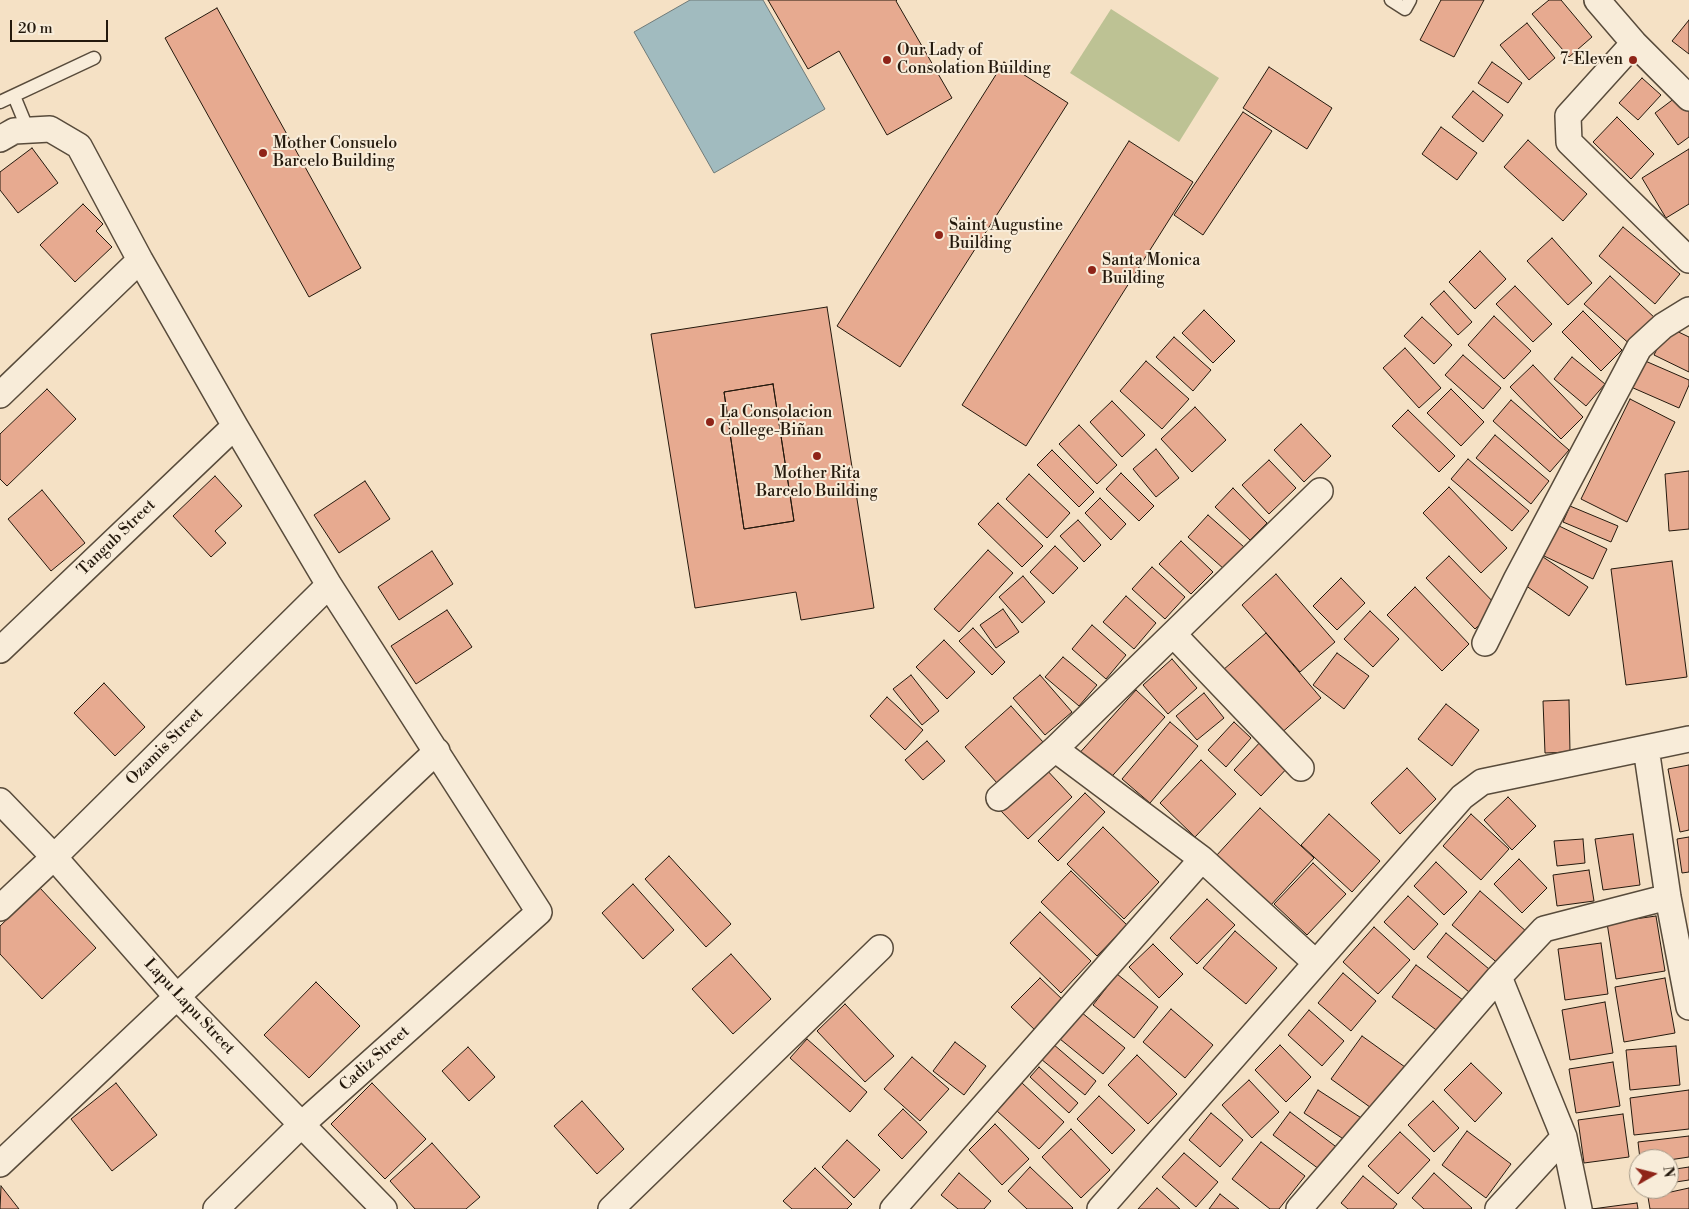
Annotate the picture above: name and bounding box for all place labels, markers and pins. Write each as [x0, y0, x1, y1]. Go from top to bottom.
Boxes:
place label: Our Lady of Consolation Building [897, 41, 1051, 79]
place label: 7-Eleven [1560, 50, 1623, 70]
marker: Our Lady of Consolation Building [881, 54, 893, 66]
marker: 7-Eleven [1627, 54, 1639, 66]
place label: Mother Consuelo Barcelo Building [273, 134, 397, 172]
marker: Mother Consuelo Barcelo Building [257, 147, 269, 159]
place label: Saint Augustine Building [949, 216, 1063, 254]
marker: Saint Augustine Building [933, 229, 945, 241]
place label: Santa Monica Building [1102, 251, 1200, 289]
marker: Santa Monica Building [1086, 264, 1098, 276]
place label: La Consolacion College-Biñan [720, 403, 832, 441]
marker: La Consolacion College-Biñan [704, 416, 716, 428]
marker: Mother Rita Barcelo Building [811, 450, 823, 462]
place label: Mother Rita Barcelo Building [756, 464, 878, 502]

